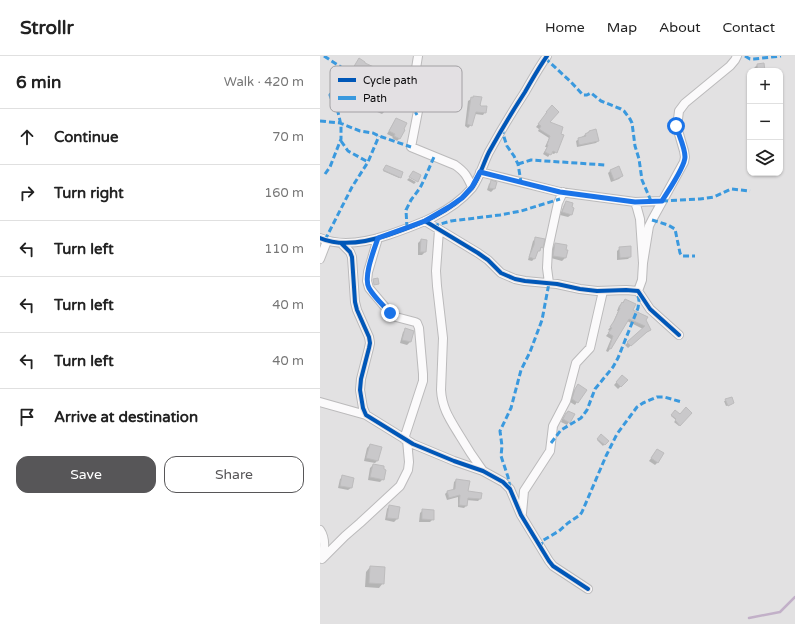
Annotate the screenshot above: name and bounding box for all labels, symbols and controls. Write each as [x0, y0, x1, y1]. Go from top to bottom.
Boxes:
text: Strollr [20, 17, 74, 39]
text: Home [545, 19, 585, 36]
text: Map [607, 19, 637, 36]
text: About [659, 19, 701, 36]
text: Contact [723, 19, 775, 36]
legend [330, 66, 462, 112]
map controls [747, 68, 783, 176]
button: + [747, 68, 783, 104]
text: 6 min [16, 72, 61, 93]
text: Walk · 420 m [224, 74, 304, 90]
text: Cycle path [363, 74, 418, 87]
text: Path [363, 92, 387, 105]
button: − [747, 104, 783, 140]
route start [667, 117, 685, 135]
icon: ahead [16, 126, 38, 148]
text: Continue [54, 128, 118, 146]
text: 70 m [272, 129, 304, 145]
button: layers [747, 140, 783, 176]
icon: right [16, 182, 38, 204]
text: Turn right [54, 184, 124, 202]
text: 160 m [264, 185, 304, 201]
icon: left [16, 238, 38, 260]
text: Turn left [54, 240, 114, 258]
text: 110 m [264, 241, 304, 257]
icon: left [16, 294, 38, 316]
text: Turn left [54, 296, 114, 314]
text: 40 m [272, 297, 304, 313]
route end [381, 304, 399, 322]
icon: left [16, 350, 38, 372]
text: Turn left [54, 352, 114, 370]
text: 40 m [272, 353, 304, 369]
icon: arrive [16, 406, 38, 428]
text: Arrive at destination [54, 408, 198, 426]
button: Save [16, 456, 156, 493]
button: Share [164, 456, 304, 493]

